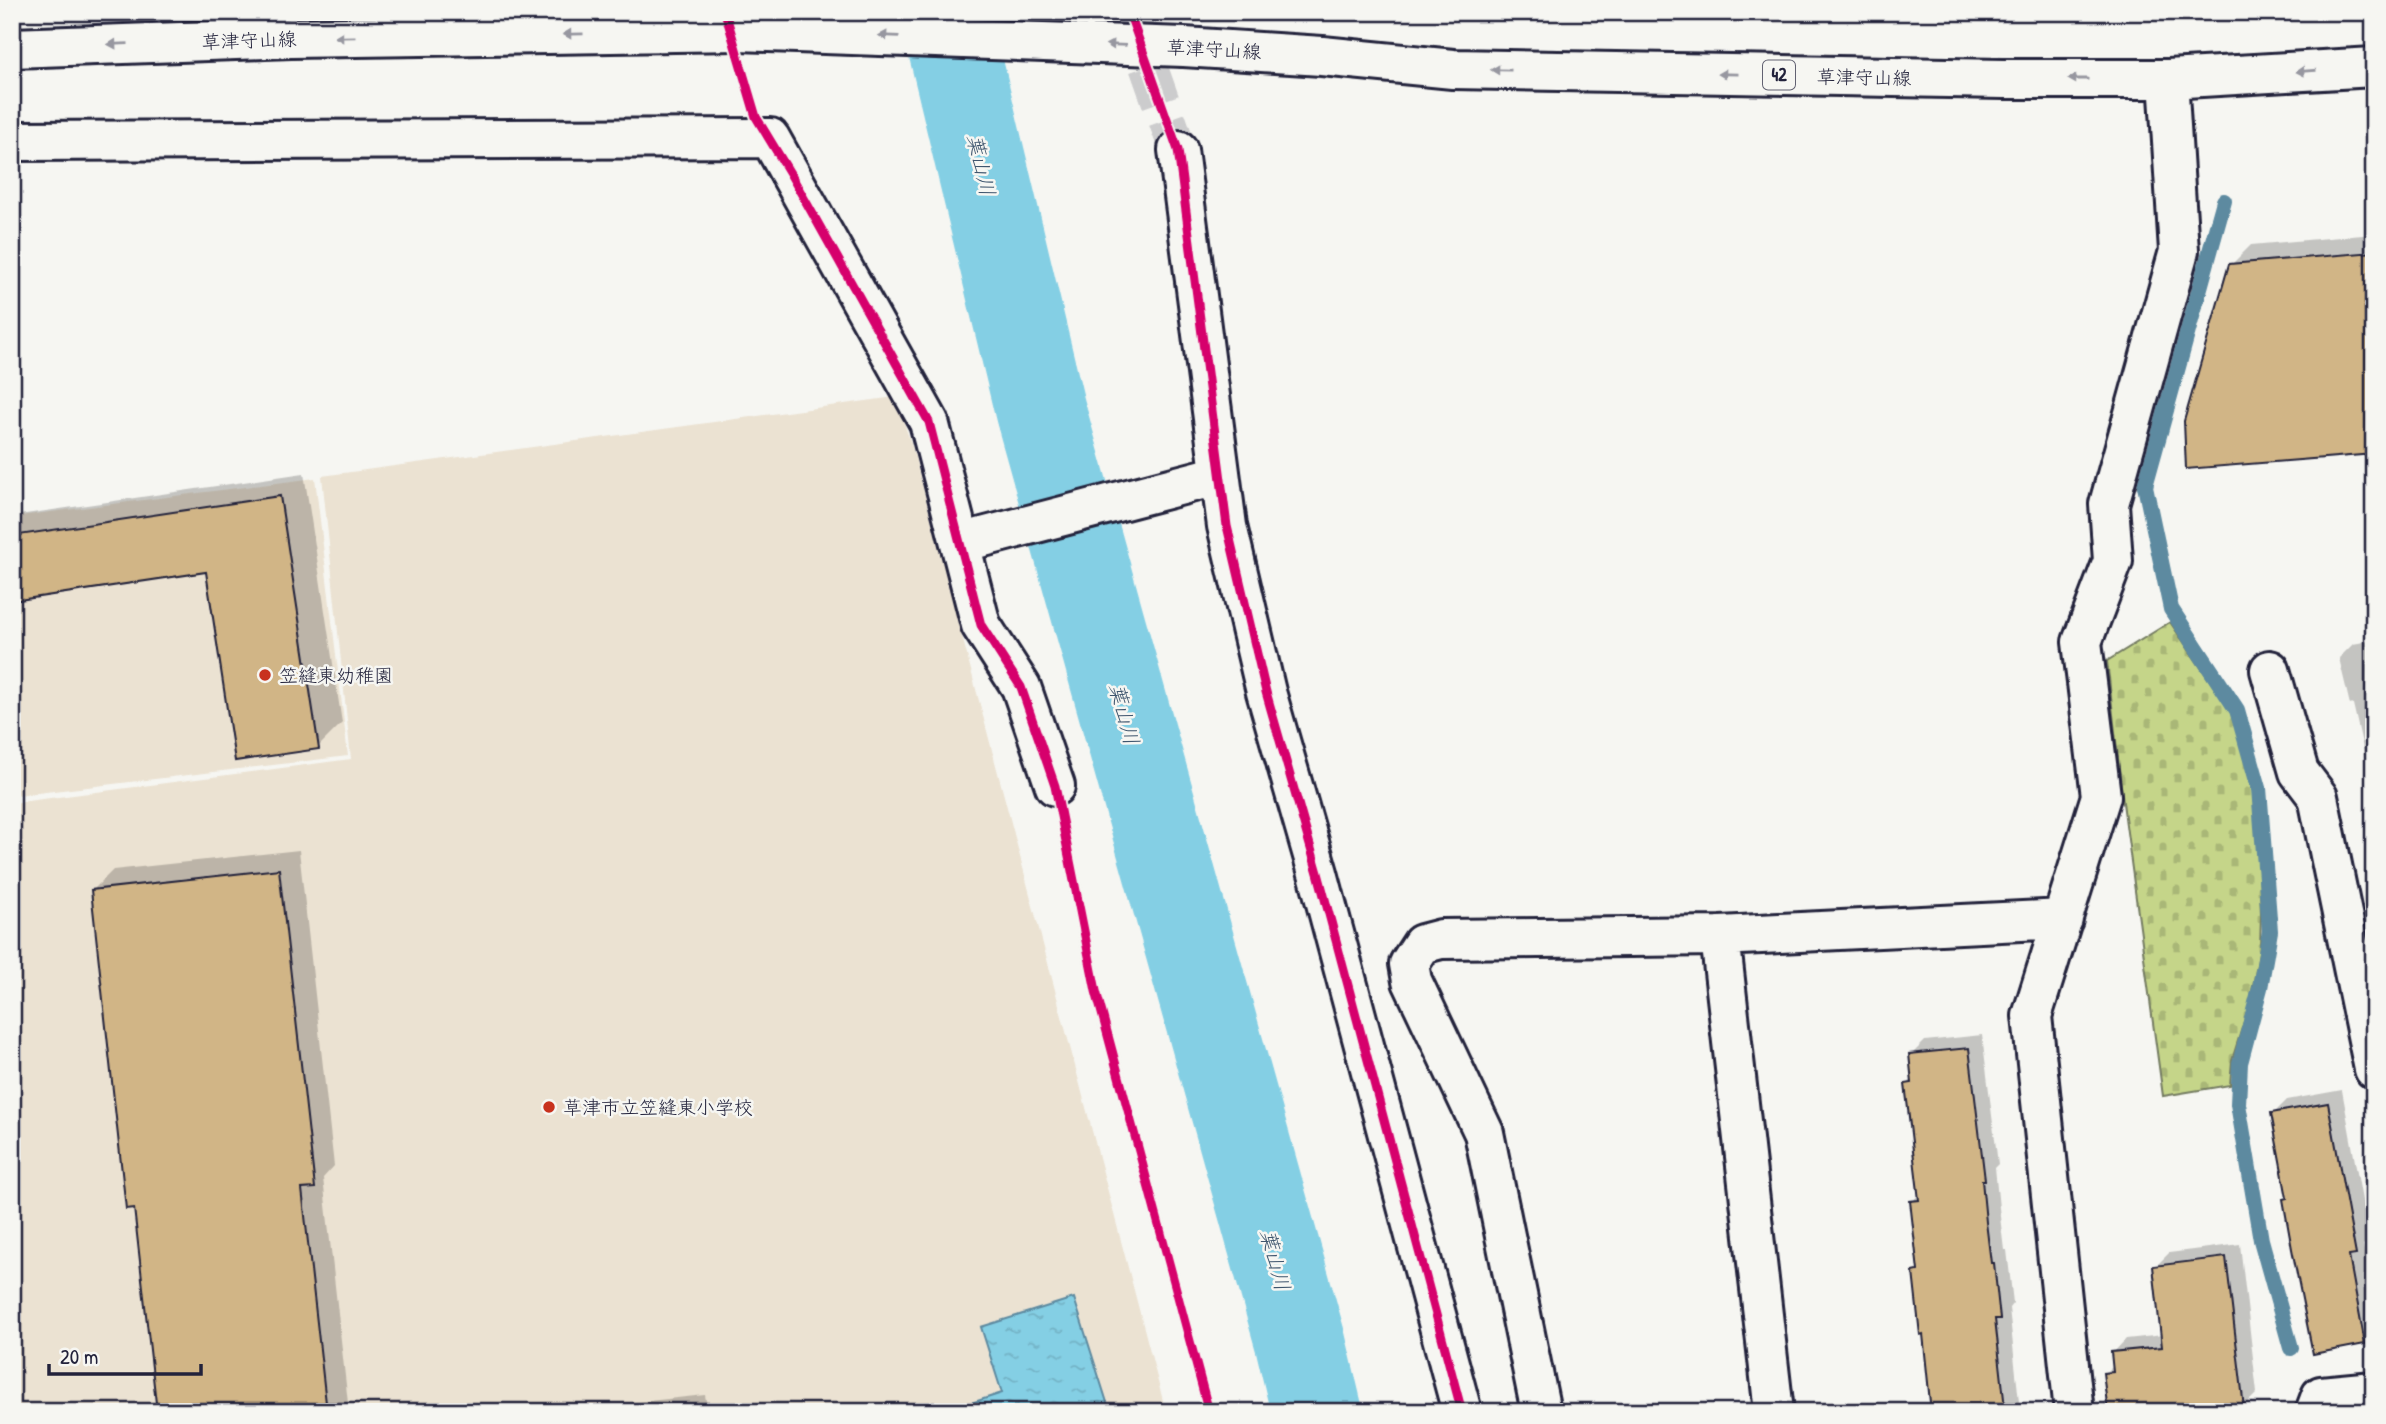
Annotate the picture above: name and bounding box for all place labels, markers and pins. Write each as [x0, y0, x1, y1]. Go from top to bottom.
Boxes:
place label: 笠縫東幼稚園 [279, 662, 393, 688]
marker: 笠縫東幼稚園 [257, 667, 273, 683]
place label: 草津市立笠縫東小学校 [563, 1094, 753, 1120]
marker: 草津市立笠縫東小学校 [541, 1099, 557, 1115]

